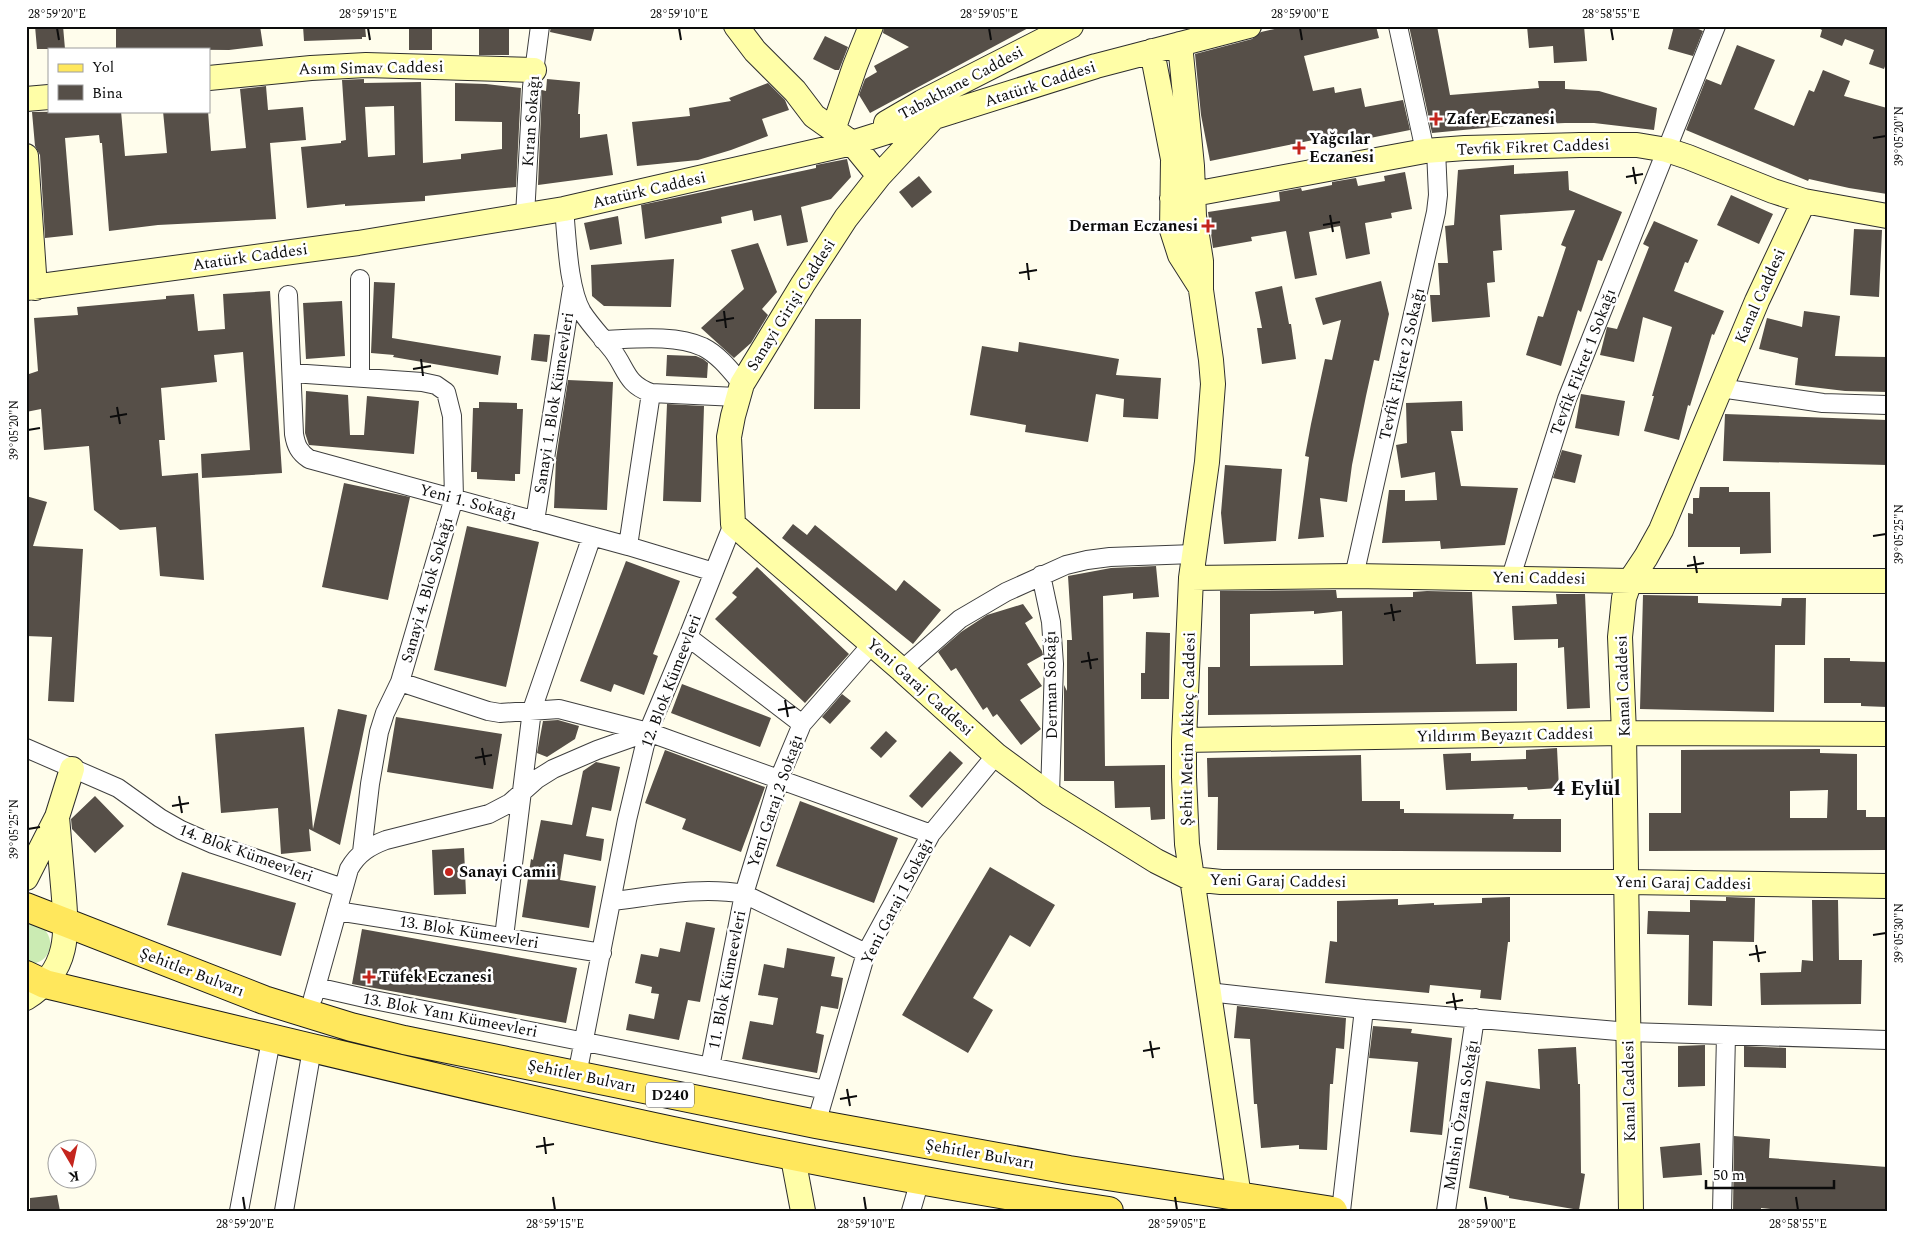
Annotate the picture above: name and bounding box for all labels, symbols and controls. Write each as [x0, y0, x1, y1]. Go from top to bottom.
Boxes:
text: 28°59'20"E [28, 5, 86, 24]
text: 28°59'15"E [339, 5, 397, 24]
text: 28°59'10"E [650, 5, 708, 24]
text: 28°59'05"E [960, 5, 1018, 24]
text: 28°59'00"E [1271, 5, 1329, 24]
text: 28°58'55"E [1582, 5, 1640, 24]
street label: Tabakhane Caddesi [894, 40, 1028, 126]
legend [48, 48, 210, 112]
street label: Asım Simav Caddesi [298, 55, 444, 81]
street label: Atatürk Caddesi [981, 55, 1099, 113]
text: Yol [92, 56, 114, 79]
street label: Kıran Sokağı [516, 74, 546, 168]
text: Bina [92, 82, 123, 105]
text: 39°05'20"N [1890, 106, 1909, 166]
place label: Zafer Eczanesi [1446, 107, 1555, 131]
marker: Zafer Eczanesi [1430, 113, 1442, 125]
place label: Yağcılar Eczanesi [1309, 127, 1374, 169]
street label: Tevfik Fikret Caddesi [1456, 132, 1610, 162]
marker: Yağcılar Eczanesi [1293, 142, 1305, 154]
street label: Atatürk Caddesi [590, 165, 708, 215]
place label: Derman Eczanesi [1069, 214, 1198, 238]
marker: Derman Eczanesi [1202, 220, 1214, 232]
street label: Sanayi Girişi Caddesi [741, 234, 841, 376]
street label: Atatürk Caddesi [191, 237, 309, 277]
street label: Kanal Caddesi [1728, 245, 1792, 347]
street label: Tevfik Fikret 2 Sokağı [1373, 285, 1431, 443]
street label: Tevfik Fikret 1 Sokağı [1544, 285, 1622, 439]
street label: Sanayi 1. Blok Kümeevleri [528, 310, 580, 496]
text: 39°05'20"N [5, 400, 24, 460]
street label: Yeni 1. Sokağı [417, 477, 519, 527]
text: 39°05'25"N [1890, 504, 1909, 564]
street label: Sanayi 4. Blok Sokağı [395, 514, 459, 666]
street label: Yeni Caddesi [1492, 565, 1586, 591]
street label: 12. Blok Kümeevleri [634, 611, 708, 751]
street label: Derman Sokağı [1038, 630, 1064, 740]
street label: Yeni Garaj Caddesi [861, 632, 979, 742]
street label: Şehit Metin Akkoç Caddesi [1174, 632, 1202, 826]
street label: Kanal Caddesi [1609, 635, 1637, 737]
street label: Yıldırım Beyazıt Caddesi [1416, 721, 1594, 749]
street label: Yeni Garaj 2 Sokağı [741, 731, 809, 871]
district label: 4 Eylül [1553, 773, 1621, 805]
text: 39°05'25"N [5, 799, 24, 859]
street label: 14. Blok Kümeevleri [175, 818, 317, 888]
street label: Yeni Garaj 1 Sokağı [855, 833, 939, 969]
place label: Sanayi Camii [459, 860, 556, 884]
marker: Sanayi Camii [443, 866, 455, 878]
street label: Yeni Garaj Caddesi [1209, 868, 1347, 894]
street label: Yeni Garaj Caddesi [1614, 870, 1752, 896]
text: 39°05'30"N [1890, 903, 1909, 963]
street label: 11. Blok Kümeevleri [702, 908, 752, 1052]
street label: 13. Blok Kümeevleri [397, 909, 541, 955]
street label: Şehitler Bulvarı [136, 941, 248, 1003]
place label: Tüfek Eczanesi [379, 965, 492, 989]
marker: Tüfek Eczanesi [363, 971, 375, 983]
street label: 13. Blok Yanı Kümeevleri [360, 986, 540, 1044]
street label: Muhsin Özata Sokağı [1437, 1038, 1485, 1192]
street label: Kanal Caddesi [1616, 1040, 1642, 1142]
street label: Şehitler Bulvarı [526, 1053, 638, 1099]
road number: D240 [646, 1082, 694, 1108]
street label: Şehitler Bulvarı [924, 1133, 1036, 1175]
north arrow [48, 1140, 98, 1190]
scale bar [1706, 1157, 1833, 1189]
text: 50 m [1713, 1164, 1745, 1187]
text: K [67, 1165, 81, 1188]
text: 28°59'20"E [216, 1215, 274, 1234]
text: 28°59'15"E [526, 1215, 584, 1234]
text: 28°59'10"E [837, 1215, 895, 1234]
text: 28°59'05"E [1148, 1215, 1206, 1234]
text: 28°59'00"E [1458, 1215, 1516, 1234]
text: 28°58'55"E [1769, 1215, 1827, 1234]

